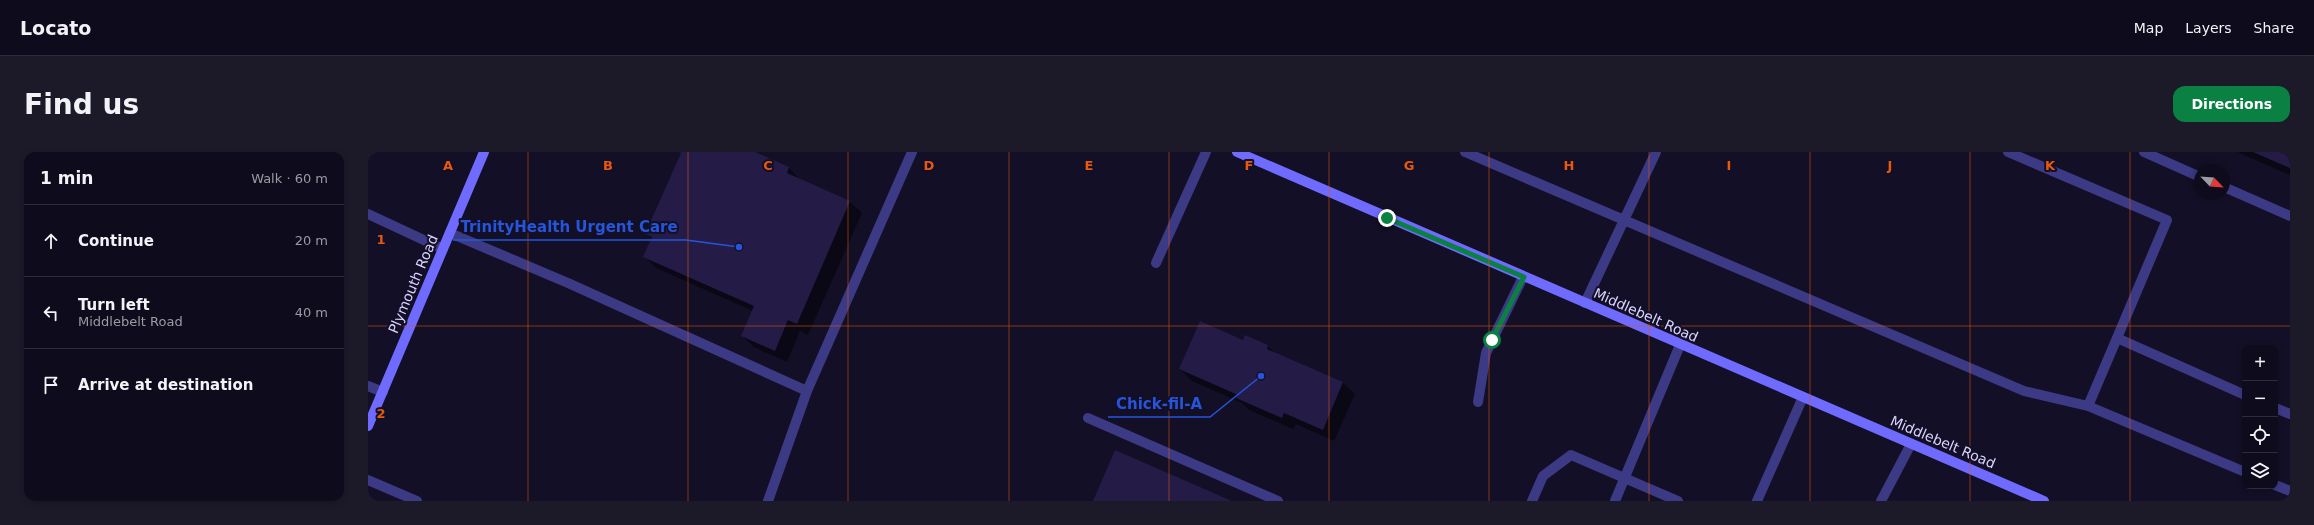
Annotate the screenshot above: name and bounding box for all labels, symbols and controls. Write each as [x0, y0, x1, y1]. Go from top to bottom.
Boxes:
text: Locato [20, 17, 91, 39]
text: Map [2134, 20, 2163, 36]
text: Layers [2185, 20, 2232, 36]
text: Share [2254, 20, 2294, 36]
button: Directions [2173, 86, 2290, 122]
text: Find us [24, 88, 139, 121]
text: A [443, 158, 453, 173]
text: B [603, 158, 613, 173]
text: C [763, 158, 773, 173]
text: D [924, 158, 935, 173]
text: E [1085, 158, 1093, 173]
text: F [1245, 158, 1253, 173]
text: G [1404, 158, 1414, 173]
text: H [1564, 158, 1574, 173]
text: I [1727, 158, 1731, 173]
text: J [1887, 158, 1892, 173]
text: K [2045, 158, 2056, 173]
north arrow [2194, 164, 2230, 200]
text: 1 min [40, 168, 93, 188]
text: Walk · 60 m [251, 171, 328, 186]
route end [1378, 209, 1396, 227]
callout: TrinityHealth Urgent Care [453, 213, 686, 240]
text: TrinityHealth Urgent Care [460, 218, 678, 236]
icon: ahead [40, 230, 62, 252]
text: Continue [78, 232, 154, 250]
text: 1 [376, 232, 386, 247]
street label: Plymouth Road [385, 232, 441, 336]
text: 20 m [295, 233, 328, 248]
street label: Middlebelt Road [1591, 285, 1701, 345]
text: Turn left [78, 296, 150, 314]
icon: left [40, 302, 62, 324]
text: 40 m [295, 305, 328, 320]
text: Middlebelt Road [78, 314, 183, 329]
route start [1483, 331, 1501, 349]
map controls [2242, 345, 2278, 489]
button: + [2242, 345, 2278, 381]
icon: arrive [40, 374, 62, 396]
text: Arrive at destination [78, 376, 253, 394]
button: − [2242, 381, 2278, 417]
callout: Chick-fil-A [1108, 390, 1210, 417]
text: Chick-fil-A [1116, 395, 1202, 413]
text: 2 [376, 406, 386, 421]
street label: Middlebelt Road [1888, 413, 1998, 471]
button: locate [2242, 417, 2278, 453]
button: layers [2242, 453, 2278, 489]

